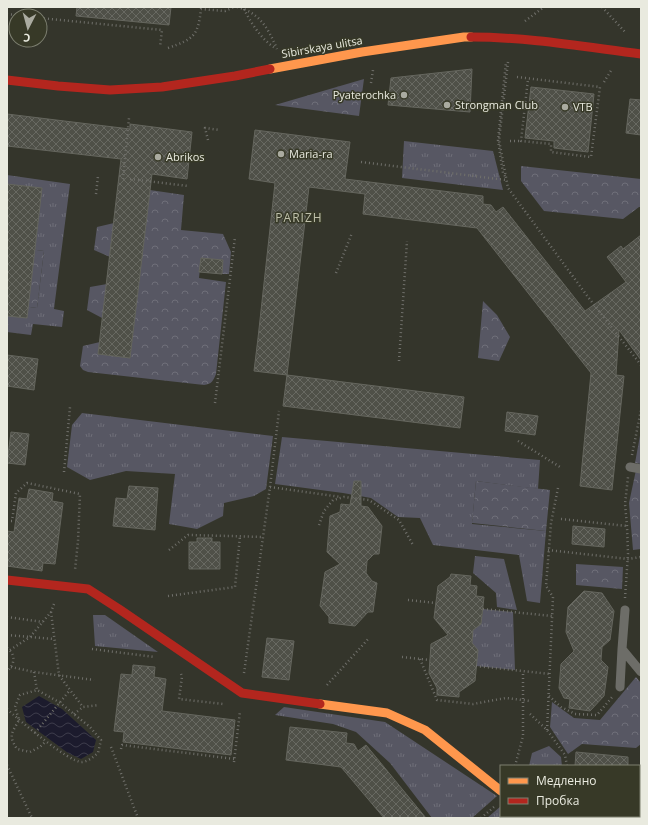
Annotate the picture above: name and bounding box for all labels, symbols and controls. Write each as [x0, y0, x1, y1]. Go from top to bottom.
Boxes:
north arrow [8, 8, 48, 48]
text: С [23, 31, 31, 46]
street label: Sibirskaya ulitsa [280, 32, 364, 61]
place label: Pyaterochka [333, 87, 396, 102]
marker: Pyaterochka [399, 90, 409, 100]
place label: Strongman Club [455, 97, 538, 112]
place label: VTB [573, 99, 593, 114]
marker: Strongman Club [442, 100, 452, 110]
marker: VTB [560, 102, 570, 112]
place label: Maria-ra [289, 146, 333, 161]
place label: Abrikos [166, 149, 205, 164]
marker: Maria-ra [276, 149, 286, 159]
marker: Abrikos [153, 152, 163, 162]
district label: PARIZH [275, 209, 323, 226]
legend [500, 765, 640, 817]
text: Медленно [536, 772, 596, 789]
text: Пробка [536, 792, 579, 809]

